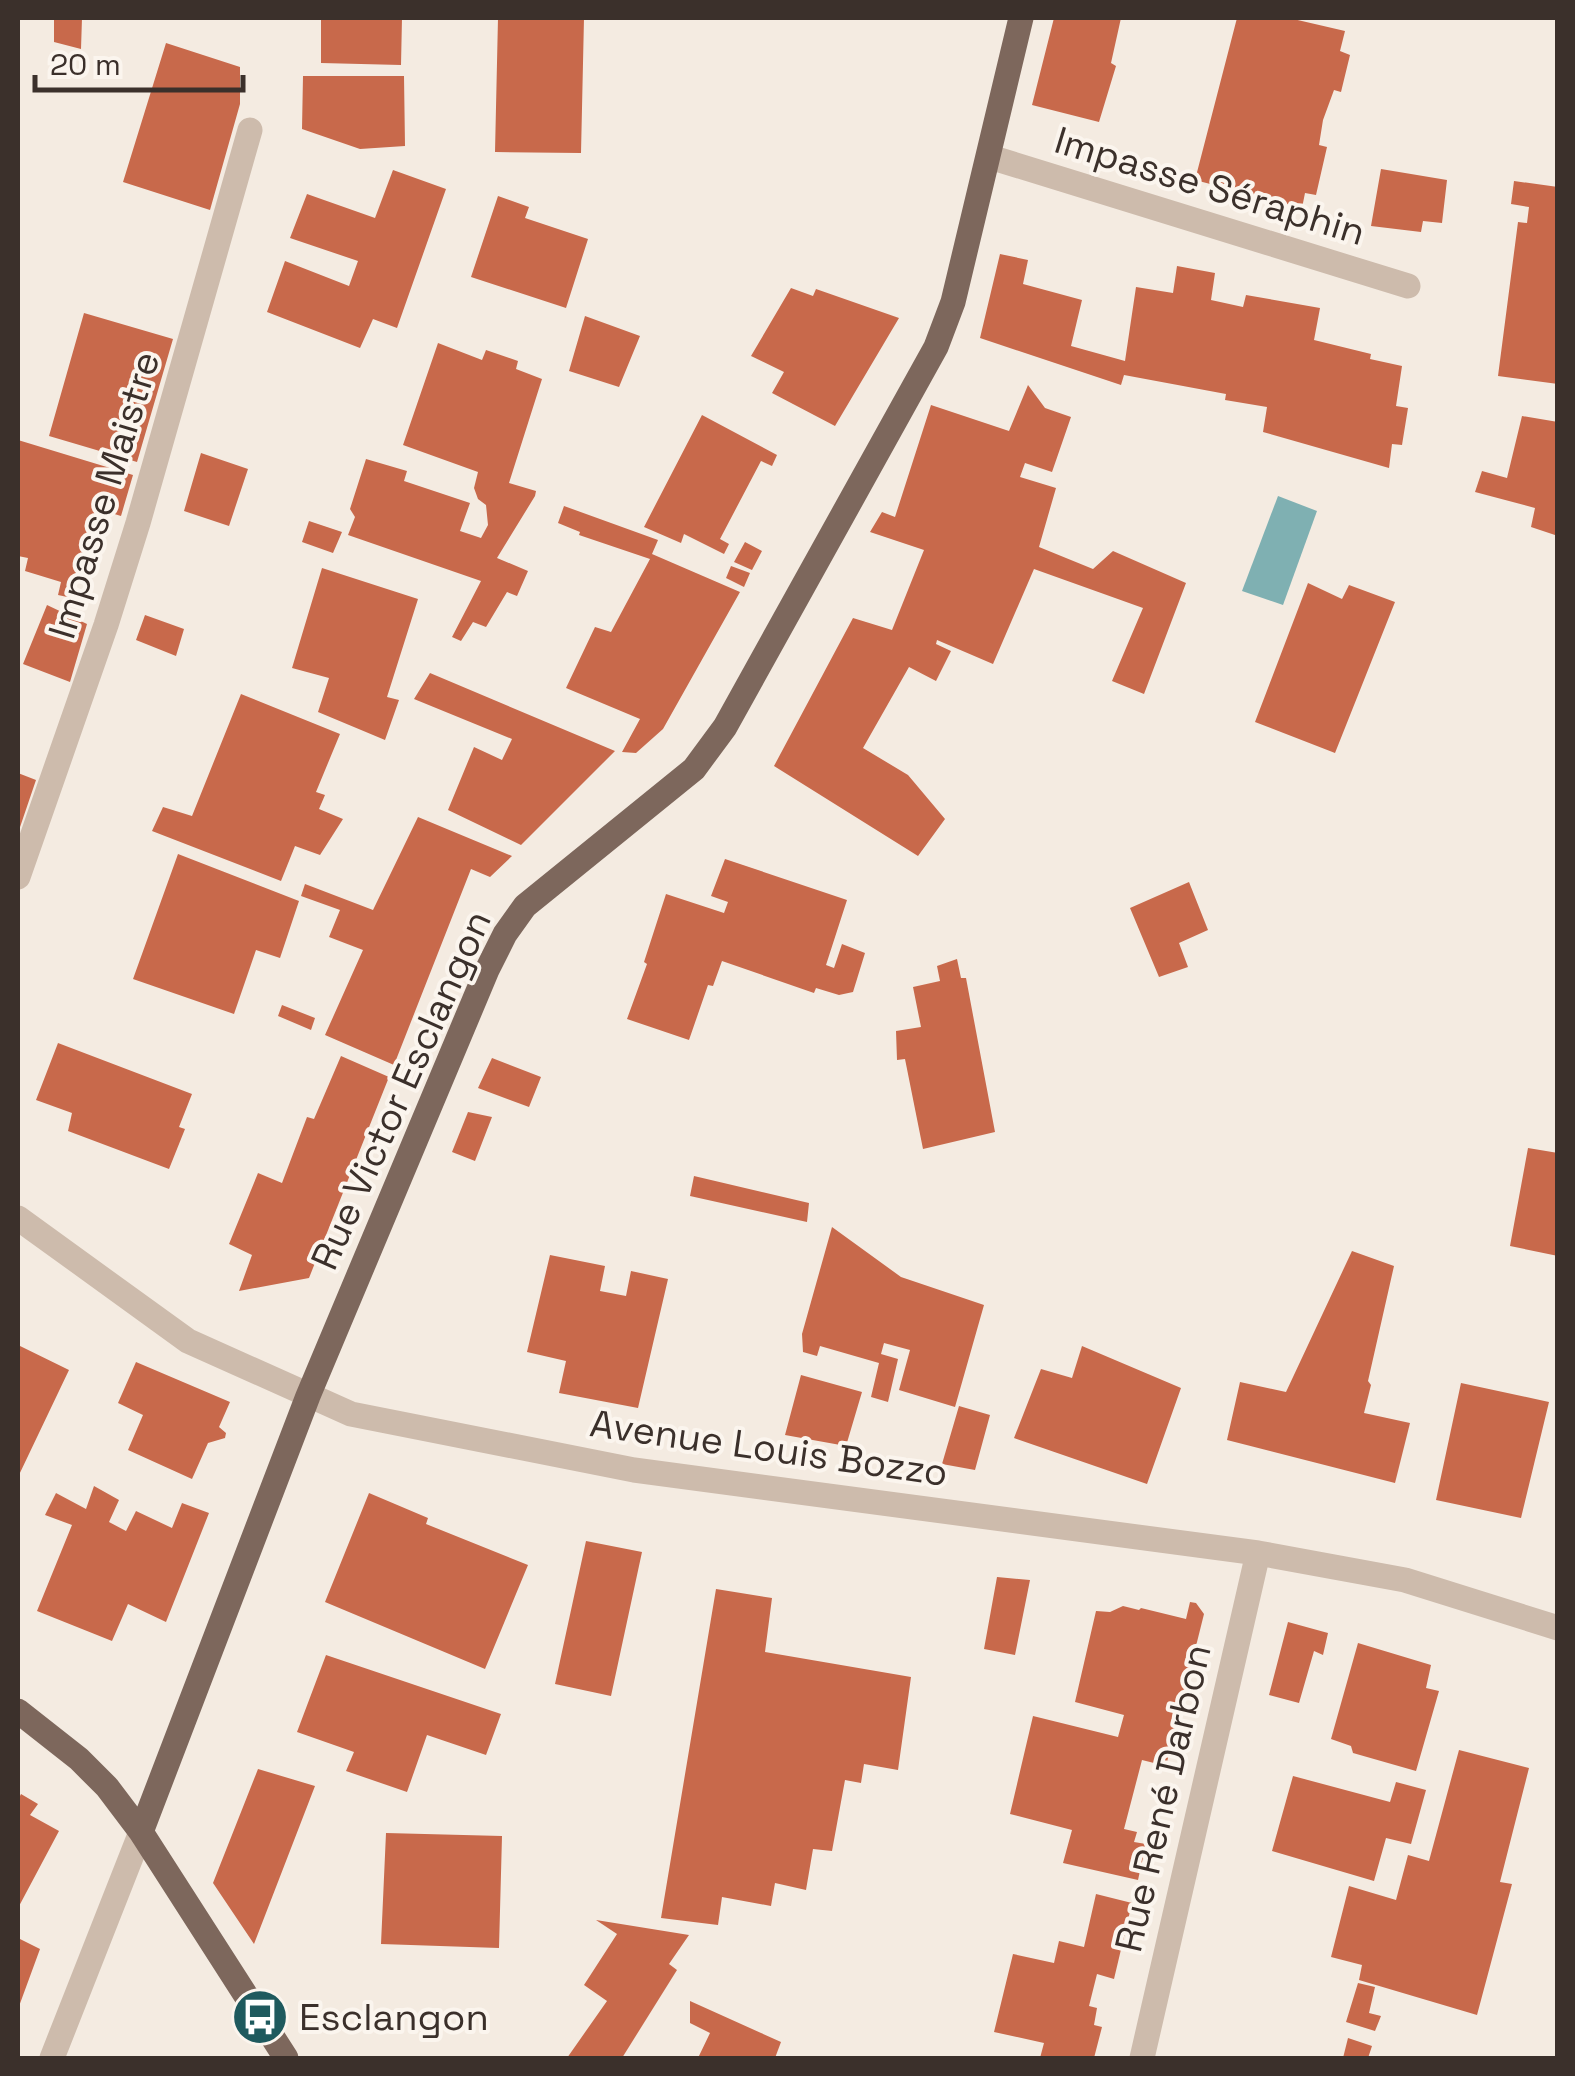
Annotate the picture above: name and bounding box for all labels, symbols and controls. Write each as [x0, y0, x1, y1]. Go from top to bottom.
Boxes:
scale bar [35, 30, 242, 92]
text: 20 m [50, 45, 121, 84]
street label: Impasse Séraphin [1049, 116, 1371, 256]
street label: Impasse Maistre [38, 346, 170, 644]
street label: Rue Victor Esclangon [300, 903, 502, 1277]
street label: Avenue Louis Bozzo [587, 1399, 951, 1497]
street label: Rue René Darbon [1104, 1640, 1222, 1956]
bus stop icon: Esclangon [230, 1987, 290, 2047]
place label: Esclangon [299, 1993, 489, 2041]

